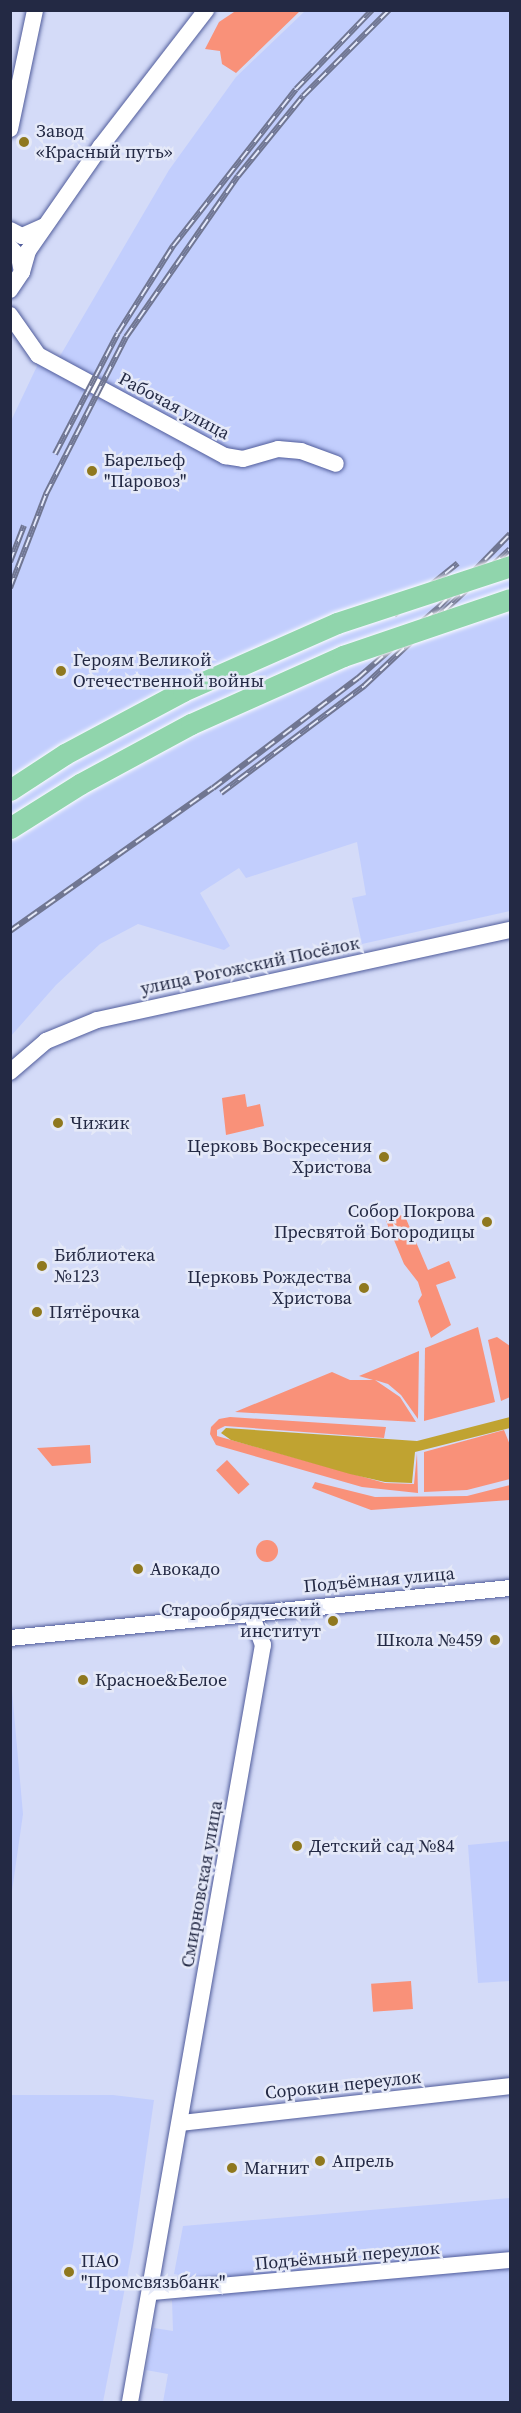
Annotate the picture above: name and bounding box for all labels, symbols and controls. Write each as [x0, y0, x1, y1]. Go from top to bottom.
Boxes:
place label: Завод «Красный путь» [36, 121, 173, 164]
marker: Завод «Красный путь» [17, 135, 31, 149]
street label: Рабочая улица [115, 368, 233, 444]
place label: Барельеф "Паровоз" [104, 450, 187, 492]
marker: Барельеф "Паровоз" [85, 464, 99, 478]
place label: Героям Великой Отечественной войны [73, 650, 264, 692]
marker: Героям Великой Отечественной войны [54, 664, 68, 678]
street label: улица Рогожский Посёлок [139, 932, 361, 1000]
place label: Чижик [70, 1112, 129, 1134]
marker: Чижик [51, 1116, 65, 1130]
place label: Церковь Воскресения Христова [187, 1136, 372, 1178]
marker: Церковь Воскресения Христова [377, 1150, 391, 1164]
place label: Собор Покрова Пресвятой Богородицы [274, 1201, 475, 1244]
marker: Собор Покрова Пресвятой Богородицы [480, 1215, 494, 1229]
place label: Библиотека №123 [54, 1245, 155, 1288]
marker: Библиотека №123 [35, 1259, 49, 1273]
place label: Церковь Рождества Христова [187, 1267, 352, 1310]
marker: Церковь Рождества Христова [357, 1281, 371, 1295]
place label: Пятёрочка [49, 1301, 140, 1323]
marker: Пятёрочка [30, 1305, 44, 1319]
place label: Авокадо [150, 1558, 220, 1580]
marker: Авокадо [131, 1562, 145, 1576]
street label: Подъёмная улица [302, 1563, 456, 1597]
place label: Старообрядческий институт [161, 1600, 321, 1642]
marker: Старообрядческий институт [326, 1614, 340, 1628]
place label: Школа №459 [376, 1629, 483, 1651]
marker: Школа №459 [488, 1633, 502, 1647]
place label: Красное&Белое [95, 1669, 227, 1691]
marker: Красное&Белое [76, 1673, 90, 1687]
street label: Смирновская улица [177, 1799, 227, 1969]
place label: Детский сад №84 [309, 1835, 455, 1857]
marker: Детский сад №84 [290, 1839, 304, 1853]
street label: Сорокин переулок [264, 2066, 422, 2104]
place label: Апрель [332, 2150, 394, 2172]
marker: Апрель [313, 2154, 327, 2168]
place label: Магнит [244, 2157, 309, 2179]
marker: Магнит [225, 2161, 239, 2175]
street label: Подъёмный переулок [254, 2237, 440, 2275]
place label: ПАО "Промсвязьбанк" [81, 2251, 225, 2294]
marker: ПАО "Промсвязьбанк" [62, 2265, 76, 2279]

